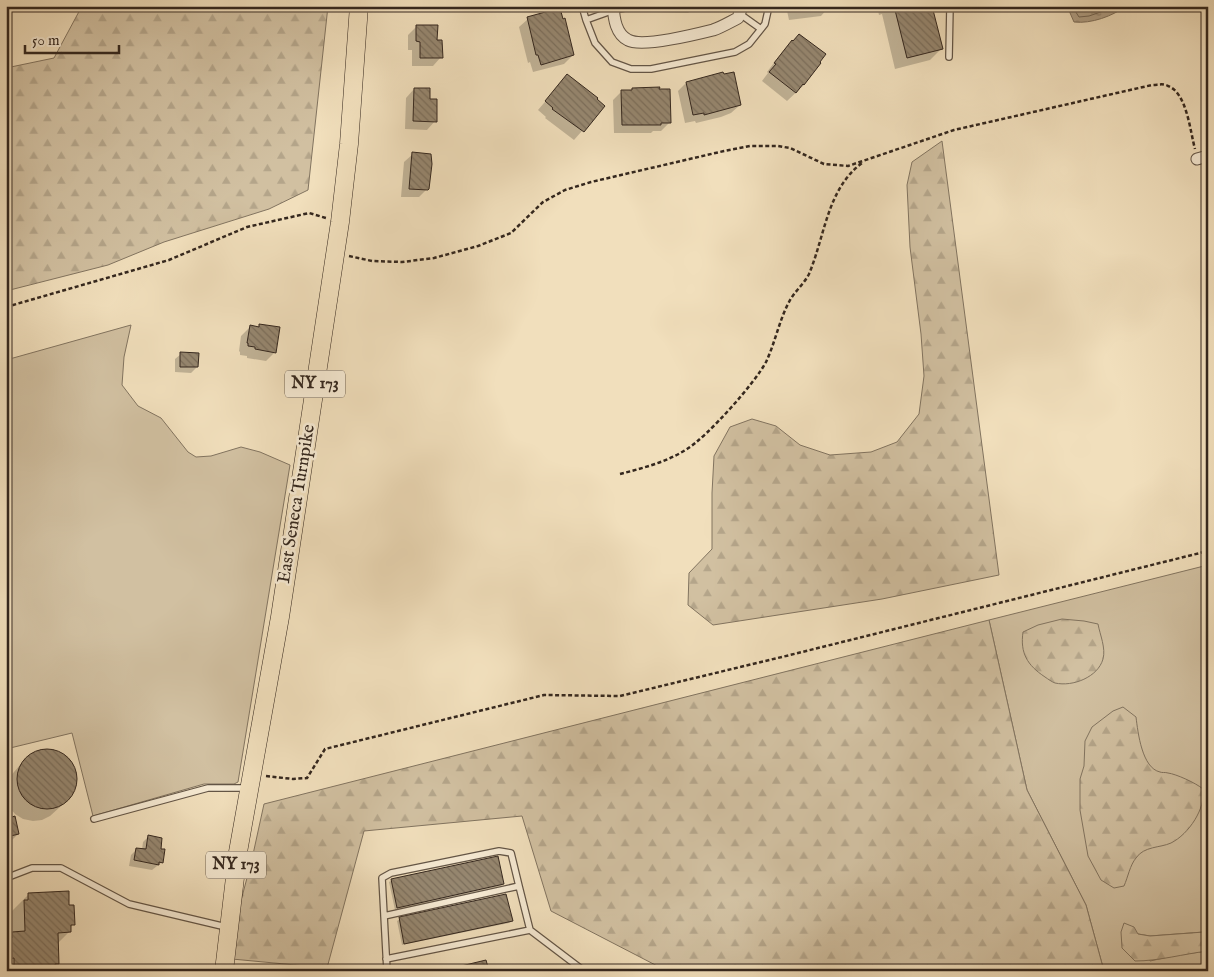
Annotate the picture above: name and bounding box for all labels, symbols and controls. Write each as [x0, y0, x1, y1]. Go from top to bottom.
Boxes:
scale bar [25, 22, 119, 54]
text: 50 m [32, 31, 60, 50]
road number: NY 173 [285, 370, 345, 398]
street label: East Seneca Turnpike [273, 423, 321, 585]
road number: NY 173 [206, 852, 266, 878]

